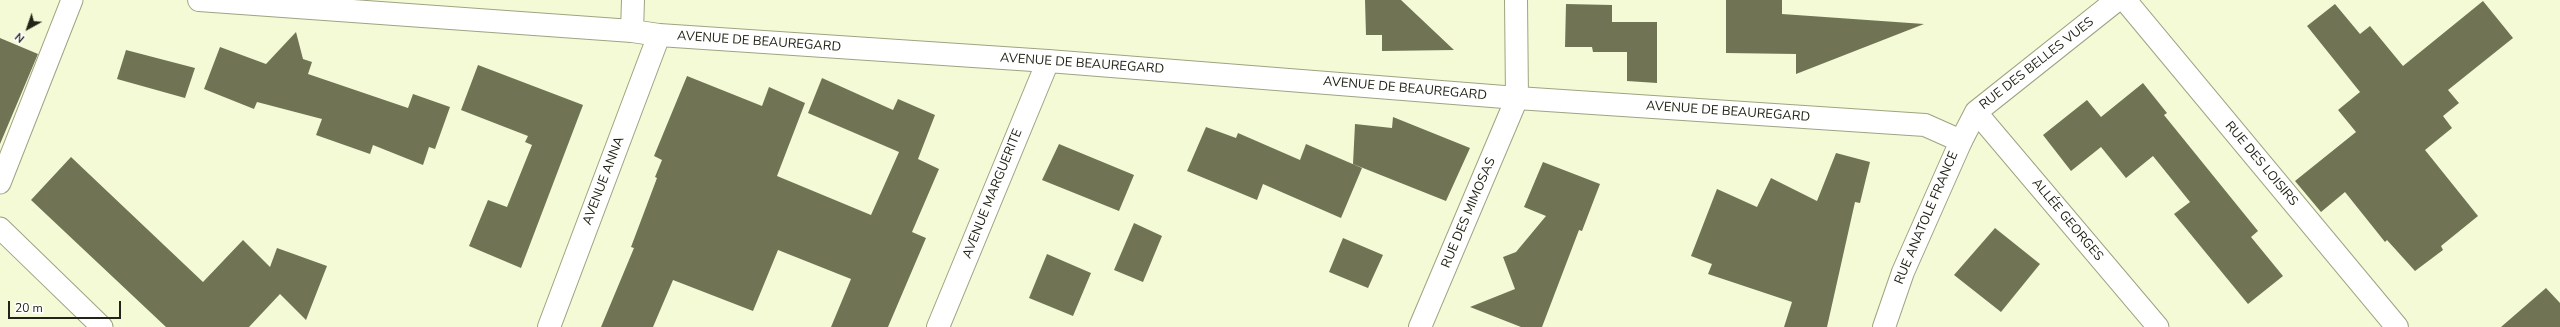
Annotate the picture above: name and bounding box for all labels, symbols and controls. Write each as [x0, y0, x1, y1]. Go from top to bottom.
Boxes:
north arrow [8, 8, 48, 48]
street label: RUE DES BELLES VUES [1977, 15, 2097, 113]
street label: AVENUE DE BEAUREGARD [676, 28, 842, 56]
text: N [12, 29, 28, 46]
street label: AVENUE DE BEAUREGARD [999, 50, 1165, 78]
street label: AVENUE DE BEAUREGARD [1322, 74, 1488, 104]
street label: AVENUE DE BEAUREGARD [1645, 98, 1811, 126]
street label: RUE DES LOISIRS [2221, 119, 2301, 209]
street label: AVENUE MARGUERITE [960, 127, 1026, 261]
street label: AVENUE ANNA [580, 135, 628, 227]
street label: RUE ANATOLE FRANCE [1892, 149, 1962, 287]
street label: RUE DES MIMOSAS [1439, 155, 1499, 271]
street label: ALLÉE GEORGES [2028, 176, 2106, 264]
scale bar [10, 293, 123, 319]
text: 20 m [15, 300, 43, 316]

